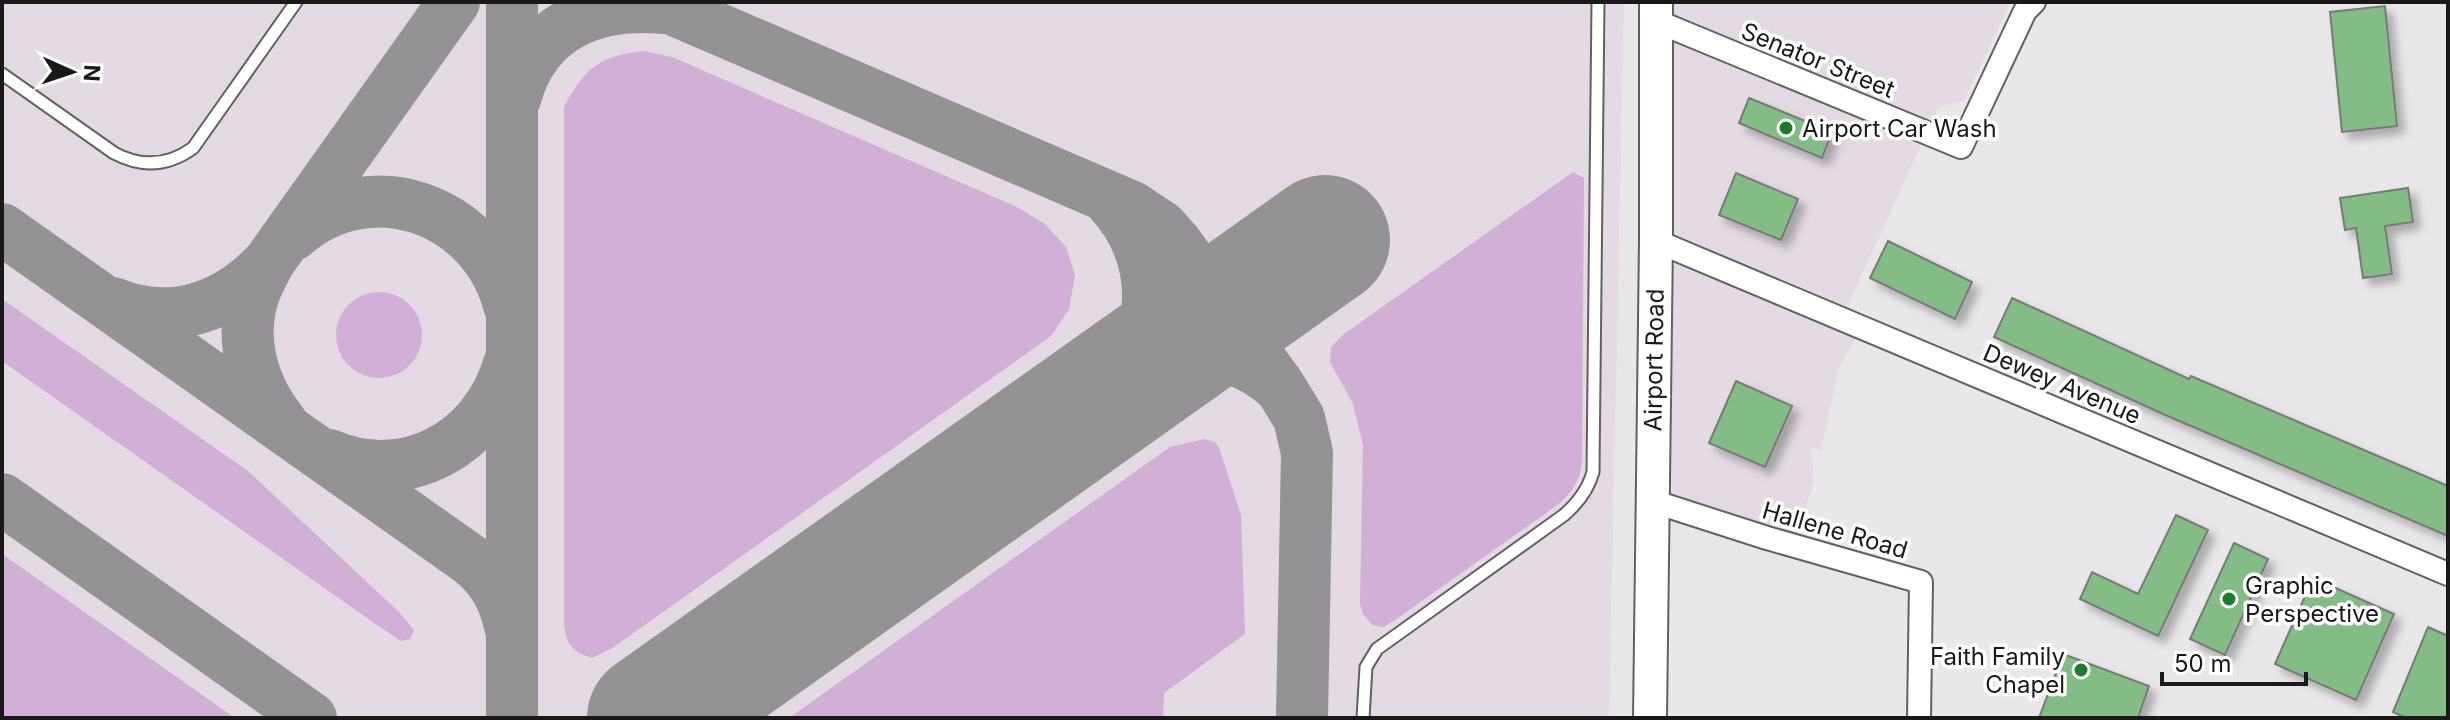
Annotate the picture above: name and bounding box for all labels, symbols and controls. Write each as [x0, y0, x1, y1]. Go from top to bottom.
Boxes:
street label: Senator Street [1737, 16, 1899, 104]
north arrow [32, 32, 112, 112]
text: N [79, 64, 105, 82]
place label: Airport Car Wash [1802, 114, 1997, 143]
marker: Airport Car Wash [1777, 119, 1795, 137]
street label: Airport Road [1638, 288, 1670, 432]
street label: Dewey Avenue [1979, 338, 2145, 430]
street label: Hallene Road [1759, 495, 1911, 565]
place label: Graphic Perspective [2245, 571, 2379, 628]
marker: Graphic Perspective [2220, 590, 2238, 608]
scale bar [2162, 636, 2306, 686]
place label: Faith Family Chapel [1930, 642, 2065, 699]
text: 50 m [2174, 649, 2232, 678]
marker: Faith Family Chapel [2072, 661, 2090, 679]

